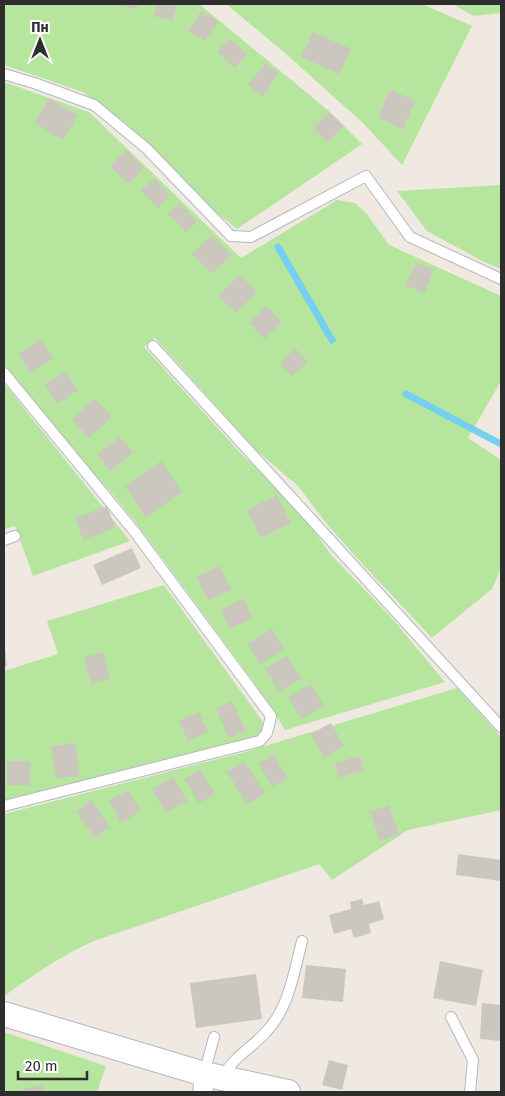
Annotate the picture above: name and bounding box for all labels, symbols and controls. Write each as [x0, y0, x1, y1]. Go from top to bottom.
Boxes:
north arrow [15, 15, 65, 65]
text: Пн [31, 19, 49, 36]
scale bar [18, 1048, 86, 1080]
text: 20 m [25, 1057, 58, 1075]

